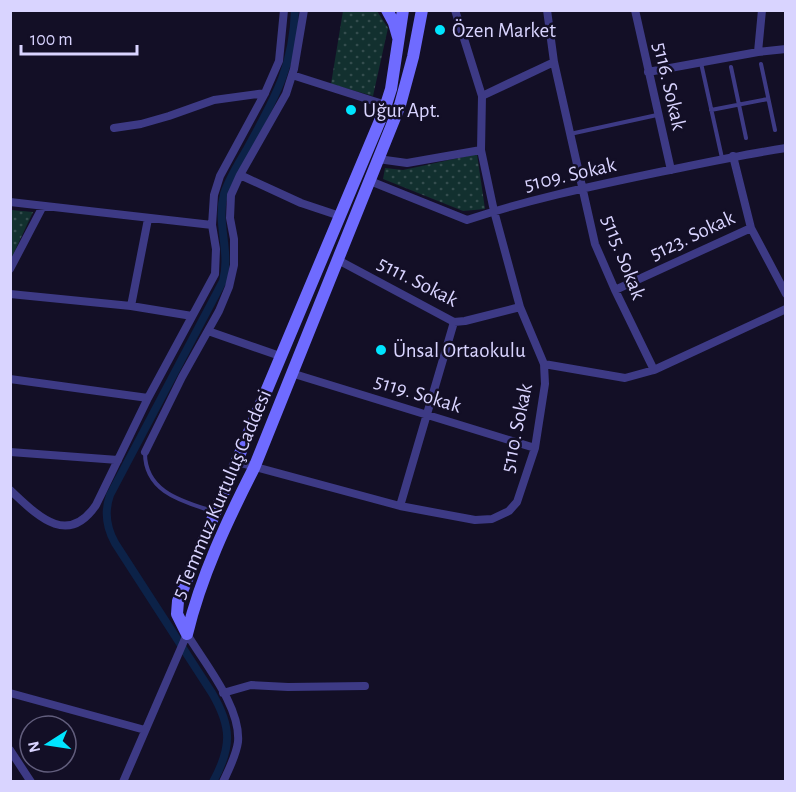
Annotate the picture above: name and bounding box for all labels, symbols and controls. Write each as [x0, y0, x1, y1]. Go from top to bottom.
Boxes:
scale bar [21, 18, 136, 56]
place label: Özen Market [452, 19, 556, 41]
marker: Özen Market [433, 23, 447, 37]
text: 100 m [30, 31, 73, 49]
street label: 5116. Sokak [649, 40, 690, 133]
place label: Uğur Apt. [363, 100, 440, 121]
marker: Uğur Apt. [344, 103, 358, 117]
street label: 5109. Sokak [522, 154, 618, 195]
street label: 5123. Sokak [647, 207, 738, 264]
street label: 5115. Sokak [598, 212, 649, 303]
street label: 5111. Sokak [374, 252, 462, 311]
place label: Ünsal Ortaokulu [393, 339, 526, 361]
marker: Ünsal Ortaokulu [374, 343, 388, 357]
street label: 5119. Sokak [372, 370, 464, 417]
street label: 5110. Sokak [497, 381, 536, 475]
street label: 5 Temmuz Kurtuluş Caddesi [168, 387, 275, 602]
north arrow [18, 714, 78, 774]
text: N [25, 740, 43, 754]

